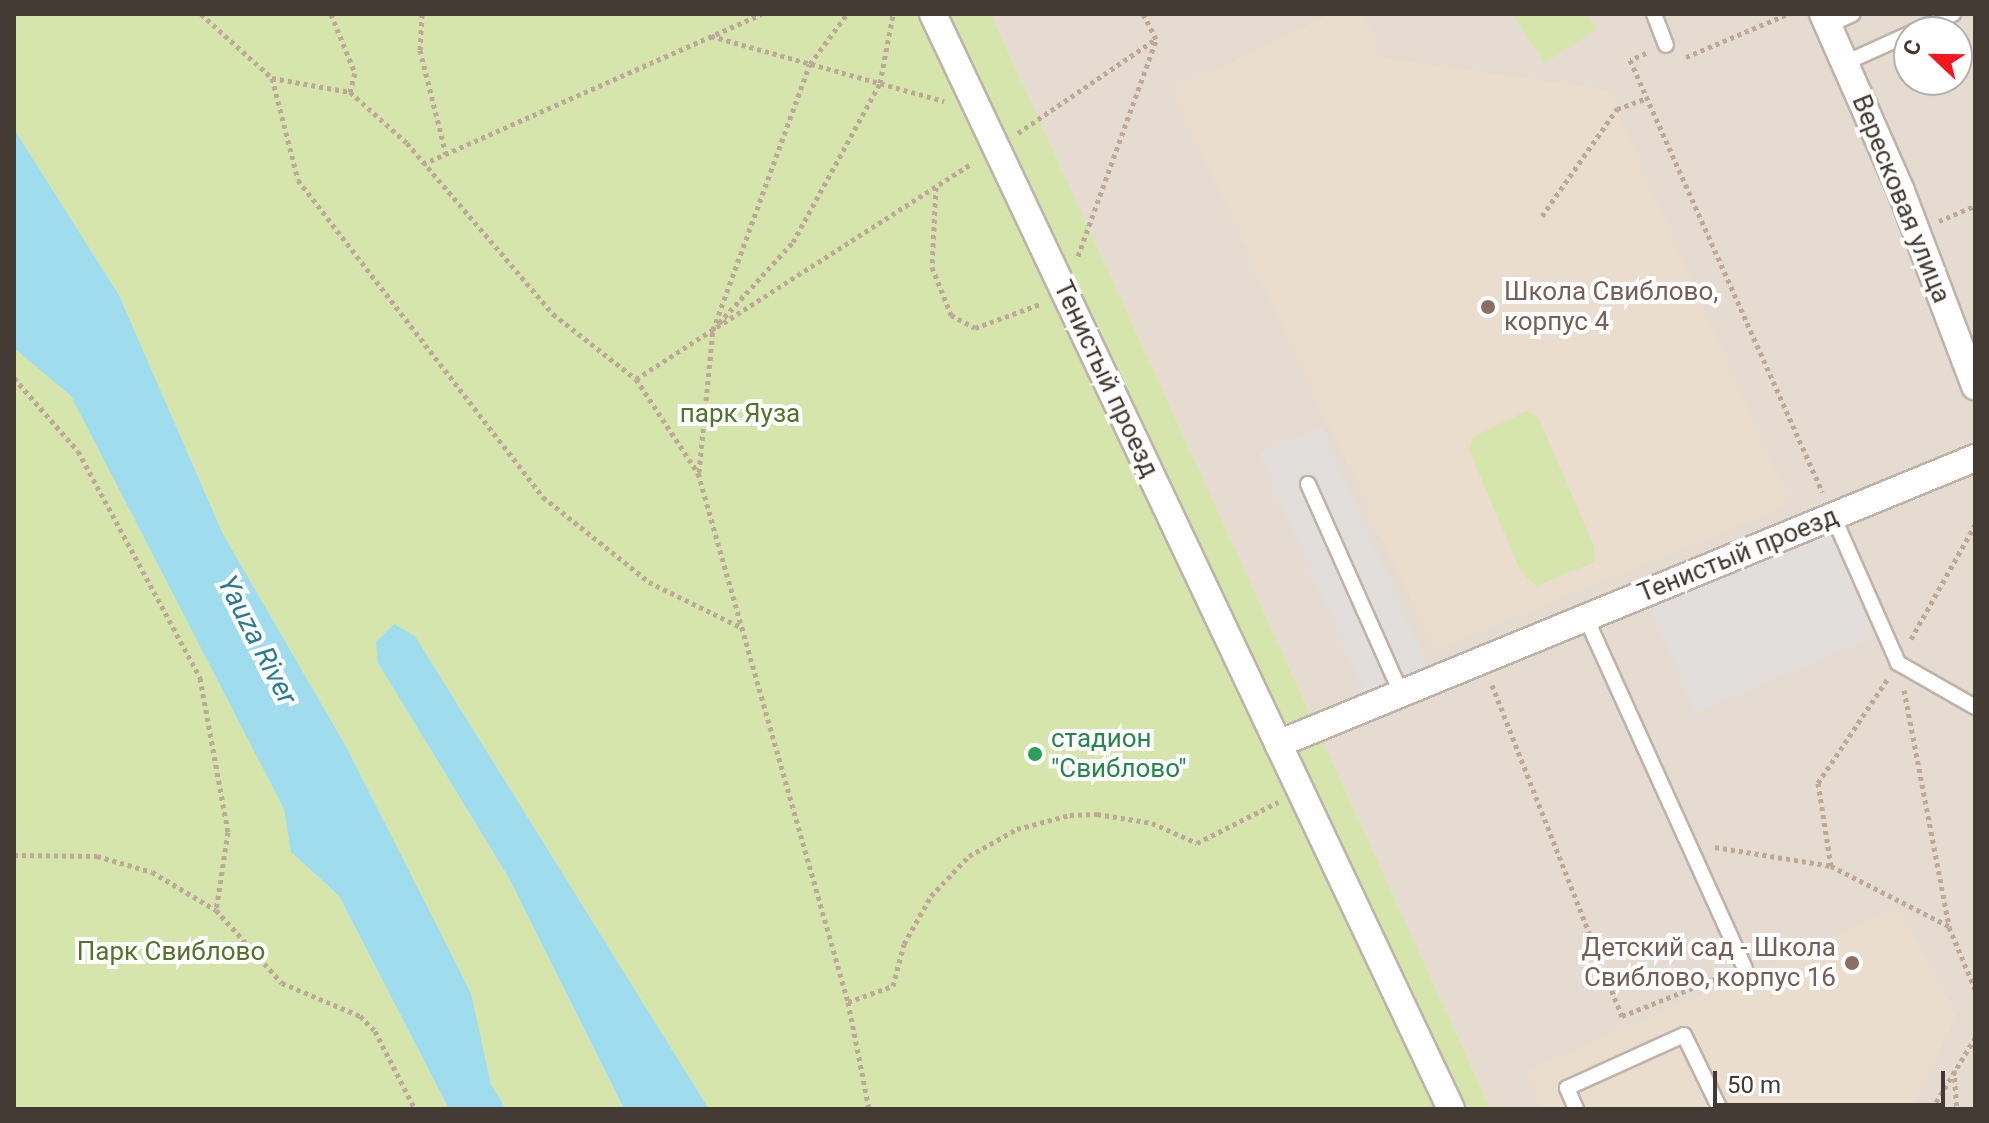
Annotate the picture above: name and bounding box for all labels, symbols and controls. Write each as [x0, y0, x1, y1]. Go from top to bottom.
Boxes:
north arrow [1893, 16, 1973, 96]
text: С [1898, 36, 1926, 59]
street label: Вересковая улица [1845, 90, 1957, 308]
street label: Тенистый проезд [1047, 276, 1165, 482]
place label: Школа Свиблово, корпус 4 [1504, 276, 1718, 338]
marker: Школа Свиблово, корпус 4 [1479, 298, 1497, 316]
park label: парк Яуза [680, 398, 800, 430]
street label: Тенистый проезд [1633, 501, 1843, 609]
water label: Yauza River [210, 570, 304, 710]
place label: стадион "Свиблово" [1051, 723, 1187, 784]
marker: стадион "Свиблово" [1026, 745, 1044, 763]
place label: Детский сад - Школа Свиблово, корпус 16 [1582, 932, 1836, 994]
park label: Парк Свиблово [77, 936, 265, 968]
marker: Детский сад - Школа Свиблово, корпус 16 [1843, 954, 1861, 972]
scale bar [1717, 1055, 1949, 1105]
text: 50 m [1727, 1071, 1781, 1099]

